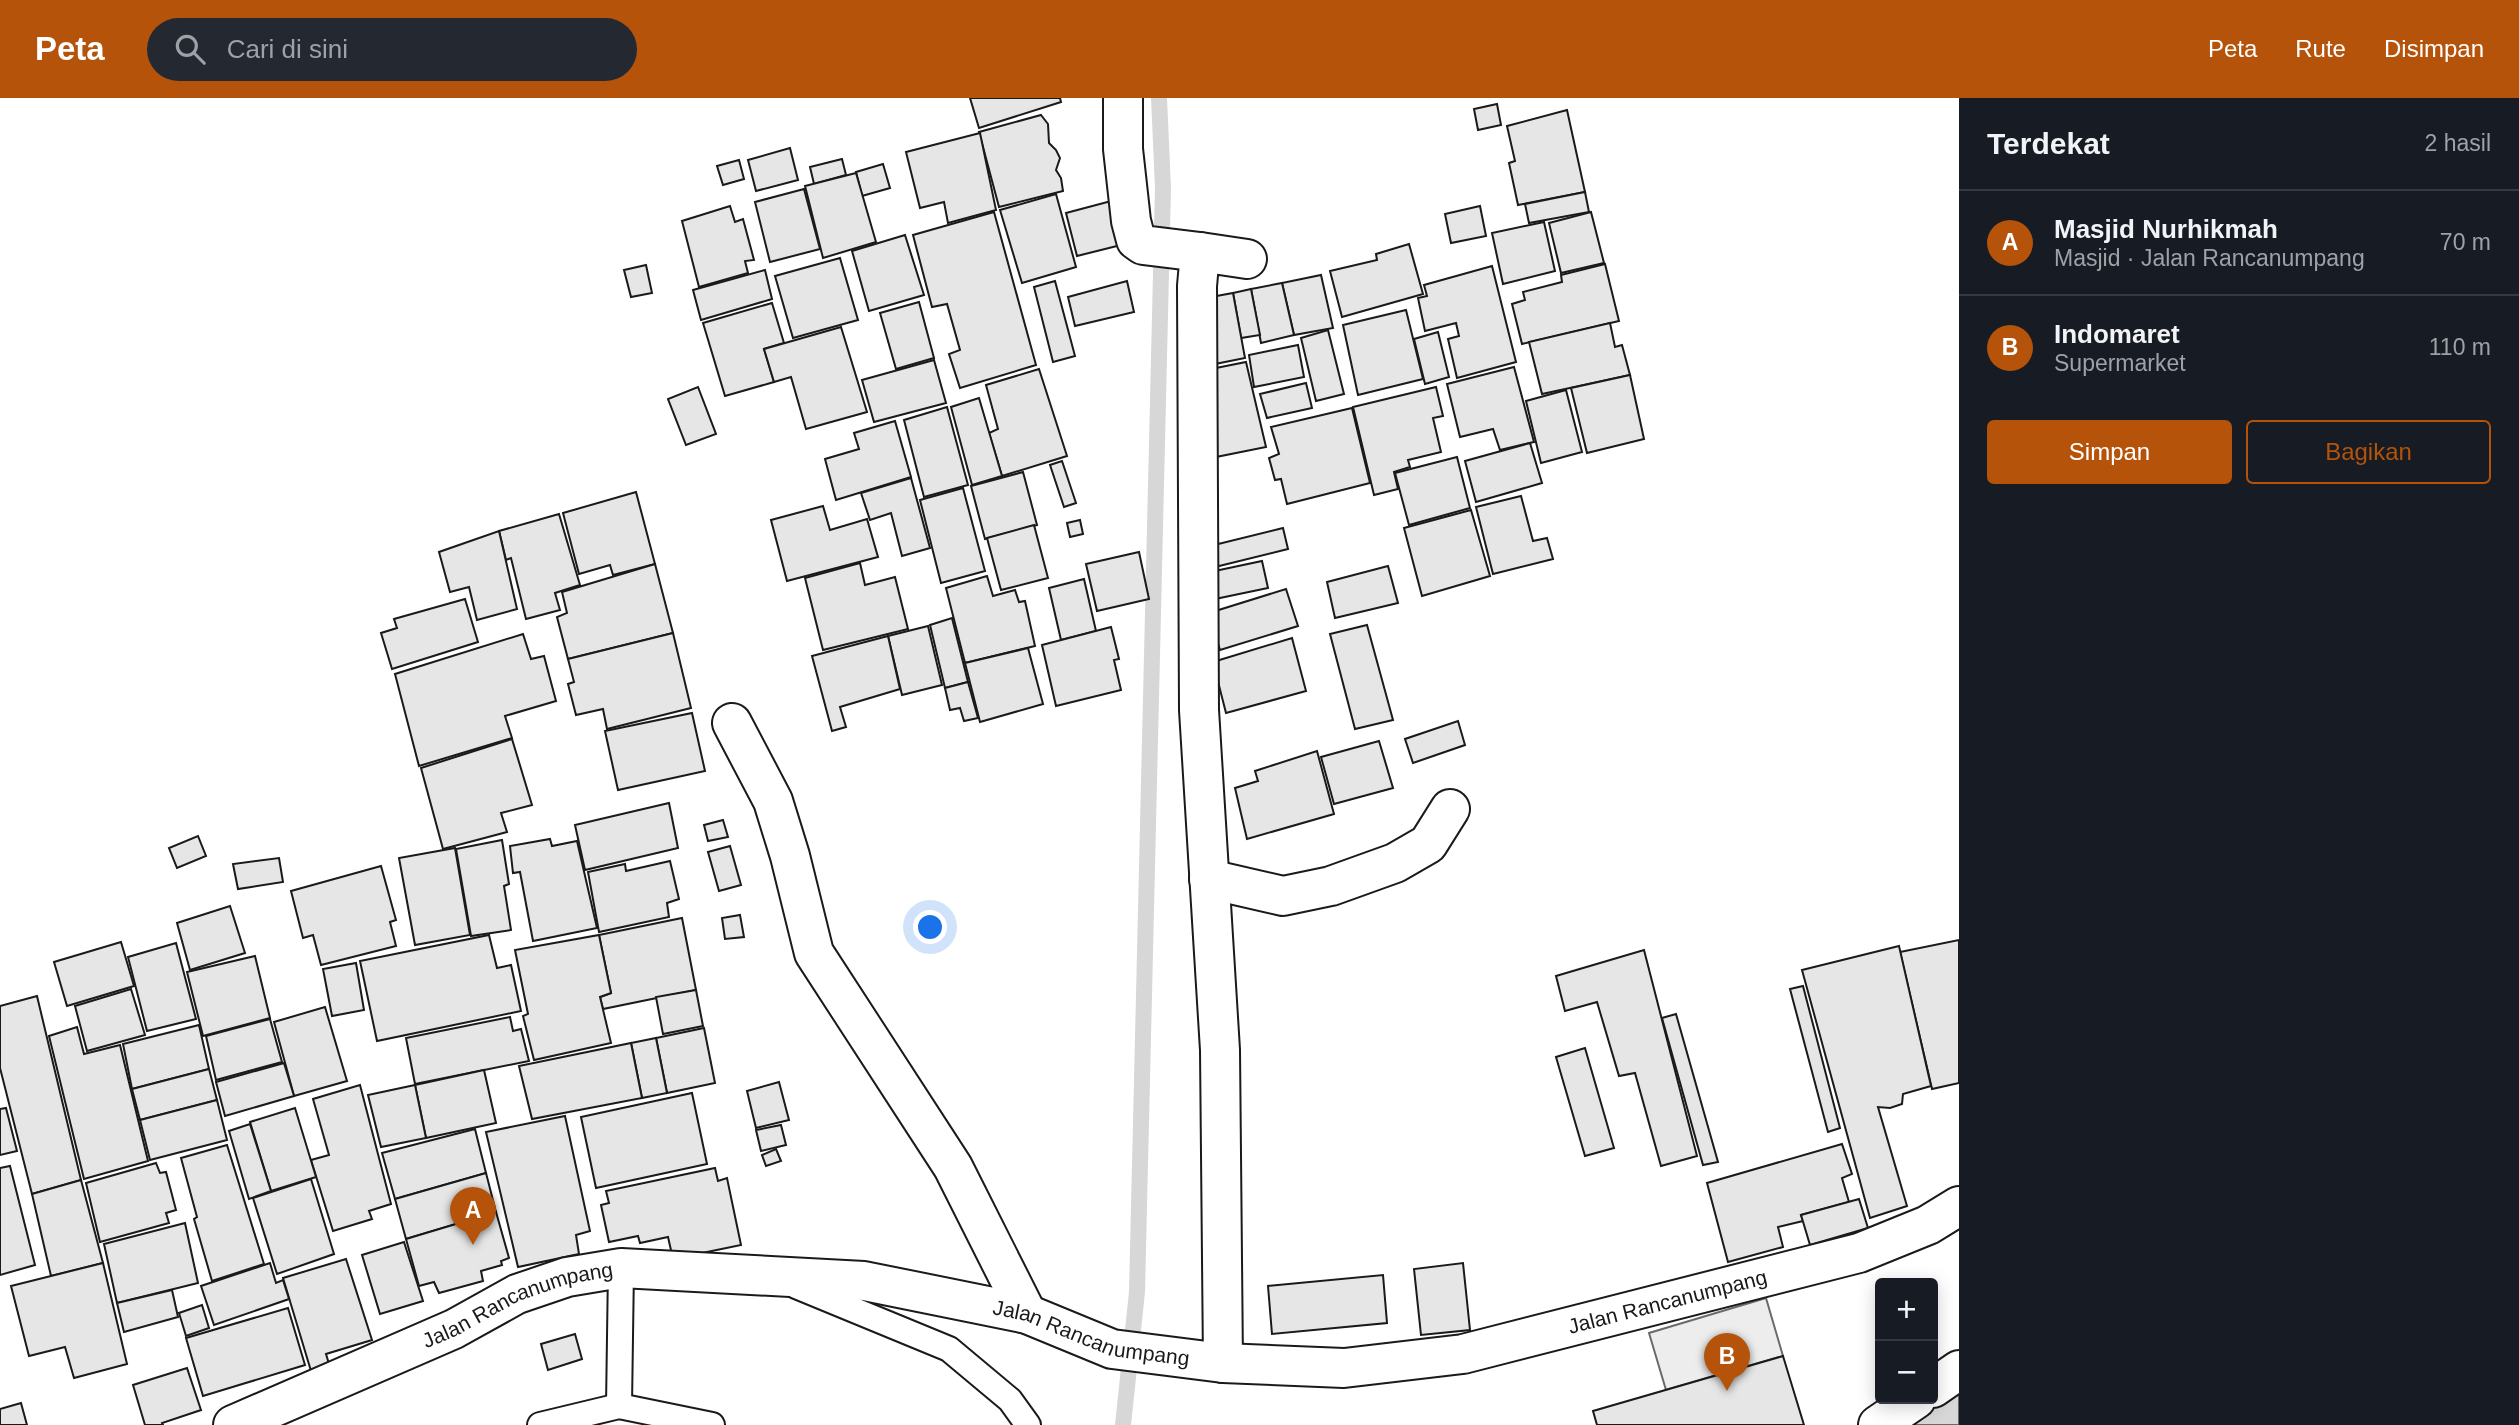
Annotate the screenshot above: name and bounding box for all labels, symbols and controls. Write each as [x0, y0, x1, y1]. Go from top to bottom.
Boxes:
search box [147, 18, 637, 81]
text: Peta [35, 30, 105, 67]
icon: search [171, 30, 209, 68]
text: Cari di sini [227, 34, 348, 64]
text: Peta [2208, 35, 2257, 62]
text: Rute [2295, 35, 2346, 62]
text: Disimpan [2384, 35, 2484, 62]
text: Terdekat [1987, 127, 2110, 160]
text: 2 hasil [2425, 130, 2491, 156]
text: Masjid Nurhikmah [2054, 214, 2278, 244]
text: A [2002, 229, 2018, 255]
text: 70 m [2440, 229, 2491, 255]
text: Masjid · Jalan Rancanumpang [2054, 245, 2365, 271]
text: Indomaret [2054, 319, 2180, 349]
text: B [2002, 334, 2018, 360]
text: 110 m [2429, 334, 2491, 360]
text: Supermarket [2054, 350, 2186, 376]
button: Simpan [1987, 420, 2232, 484]
button: Bagikan [2246, 420, 2491, 484]
your location [913, 910, 947, 944]
pin: A [450, 1187, 496, 1245]
street label: Jalan Rancanumpang [419, 1258, 615, 1352]
street label: Jalan Rancanumpang [1565, 1265, 1769, 1338]
map controls [1875, 1278, 1938, 1404]
button: + [1875, 1278, 1938, 1341]
street label: Jalan Rancanumpang [991, 1295, 1191, 1370]
pin: B [1704, 1333, 1750, 1391]
button: − [1875, 1341, 1938, 1404]

